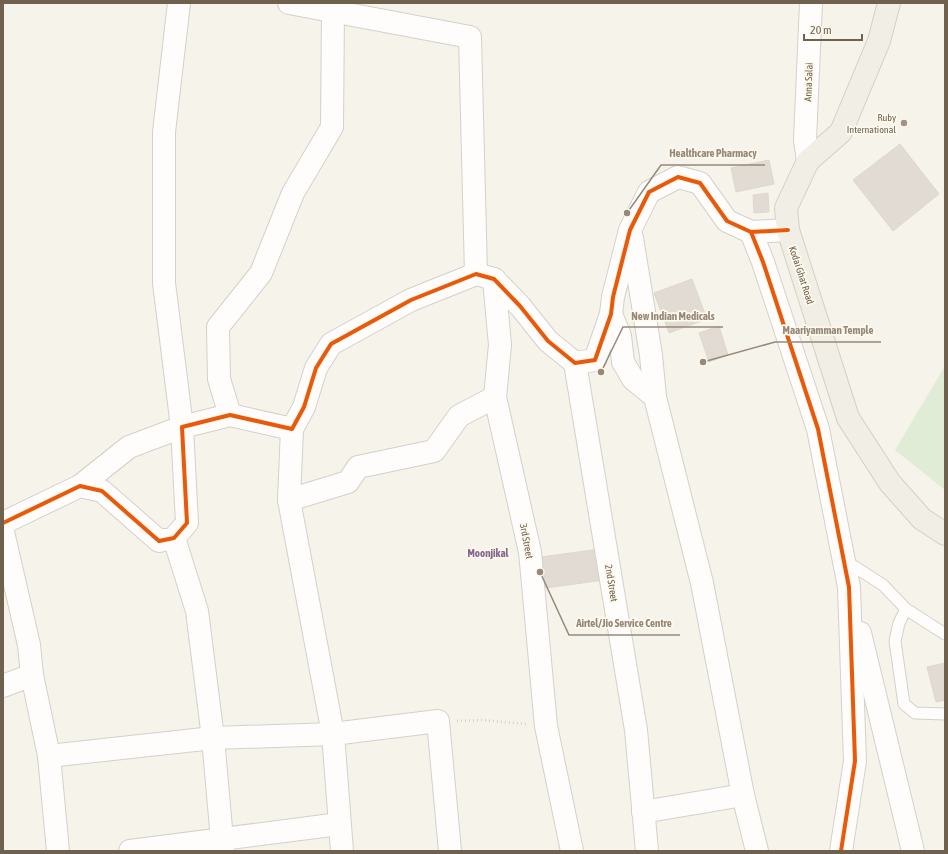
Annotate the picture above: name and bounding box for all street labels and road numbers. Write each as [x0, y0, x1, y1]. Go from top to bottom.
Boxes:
street label: Anna Salai [802, 62, 815, 102]
street label: Kodai Ghat Road [787, 245, 816, 306]
street label: 3rd Street [518, 523, 535, 560]
street label: 2nd Street [603, 564, 620, 603]

